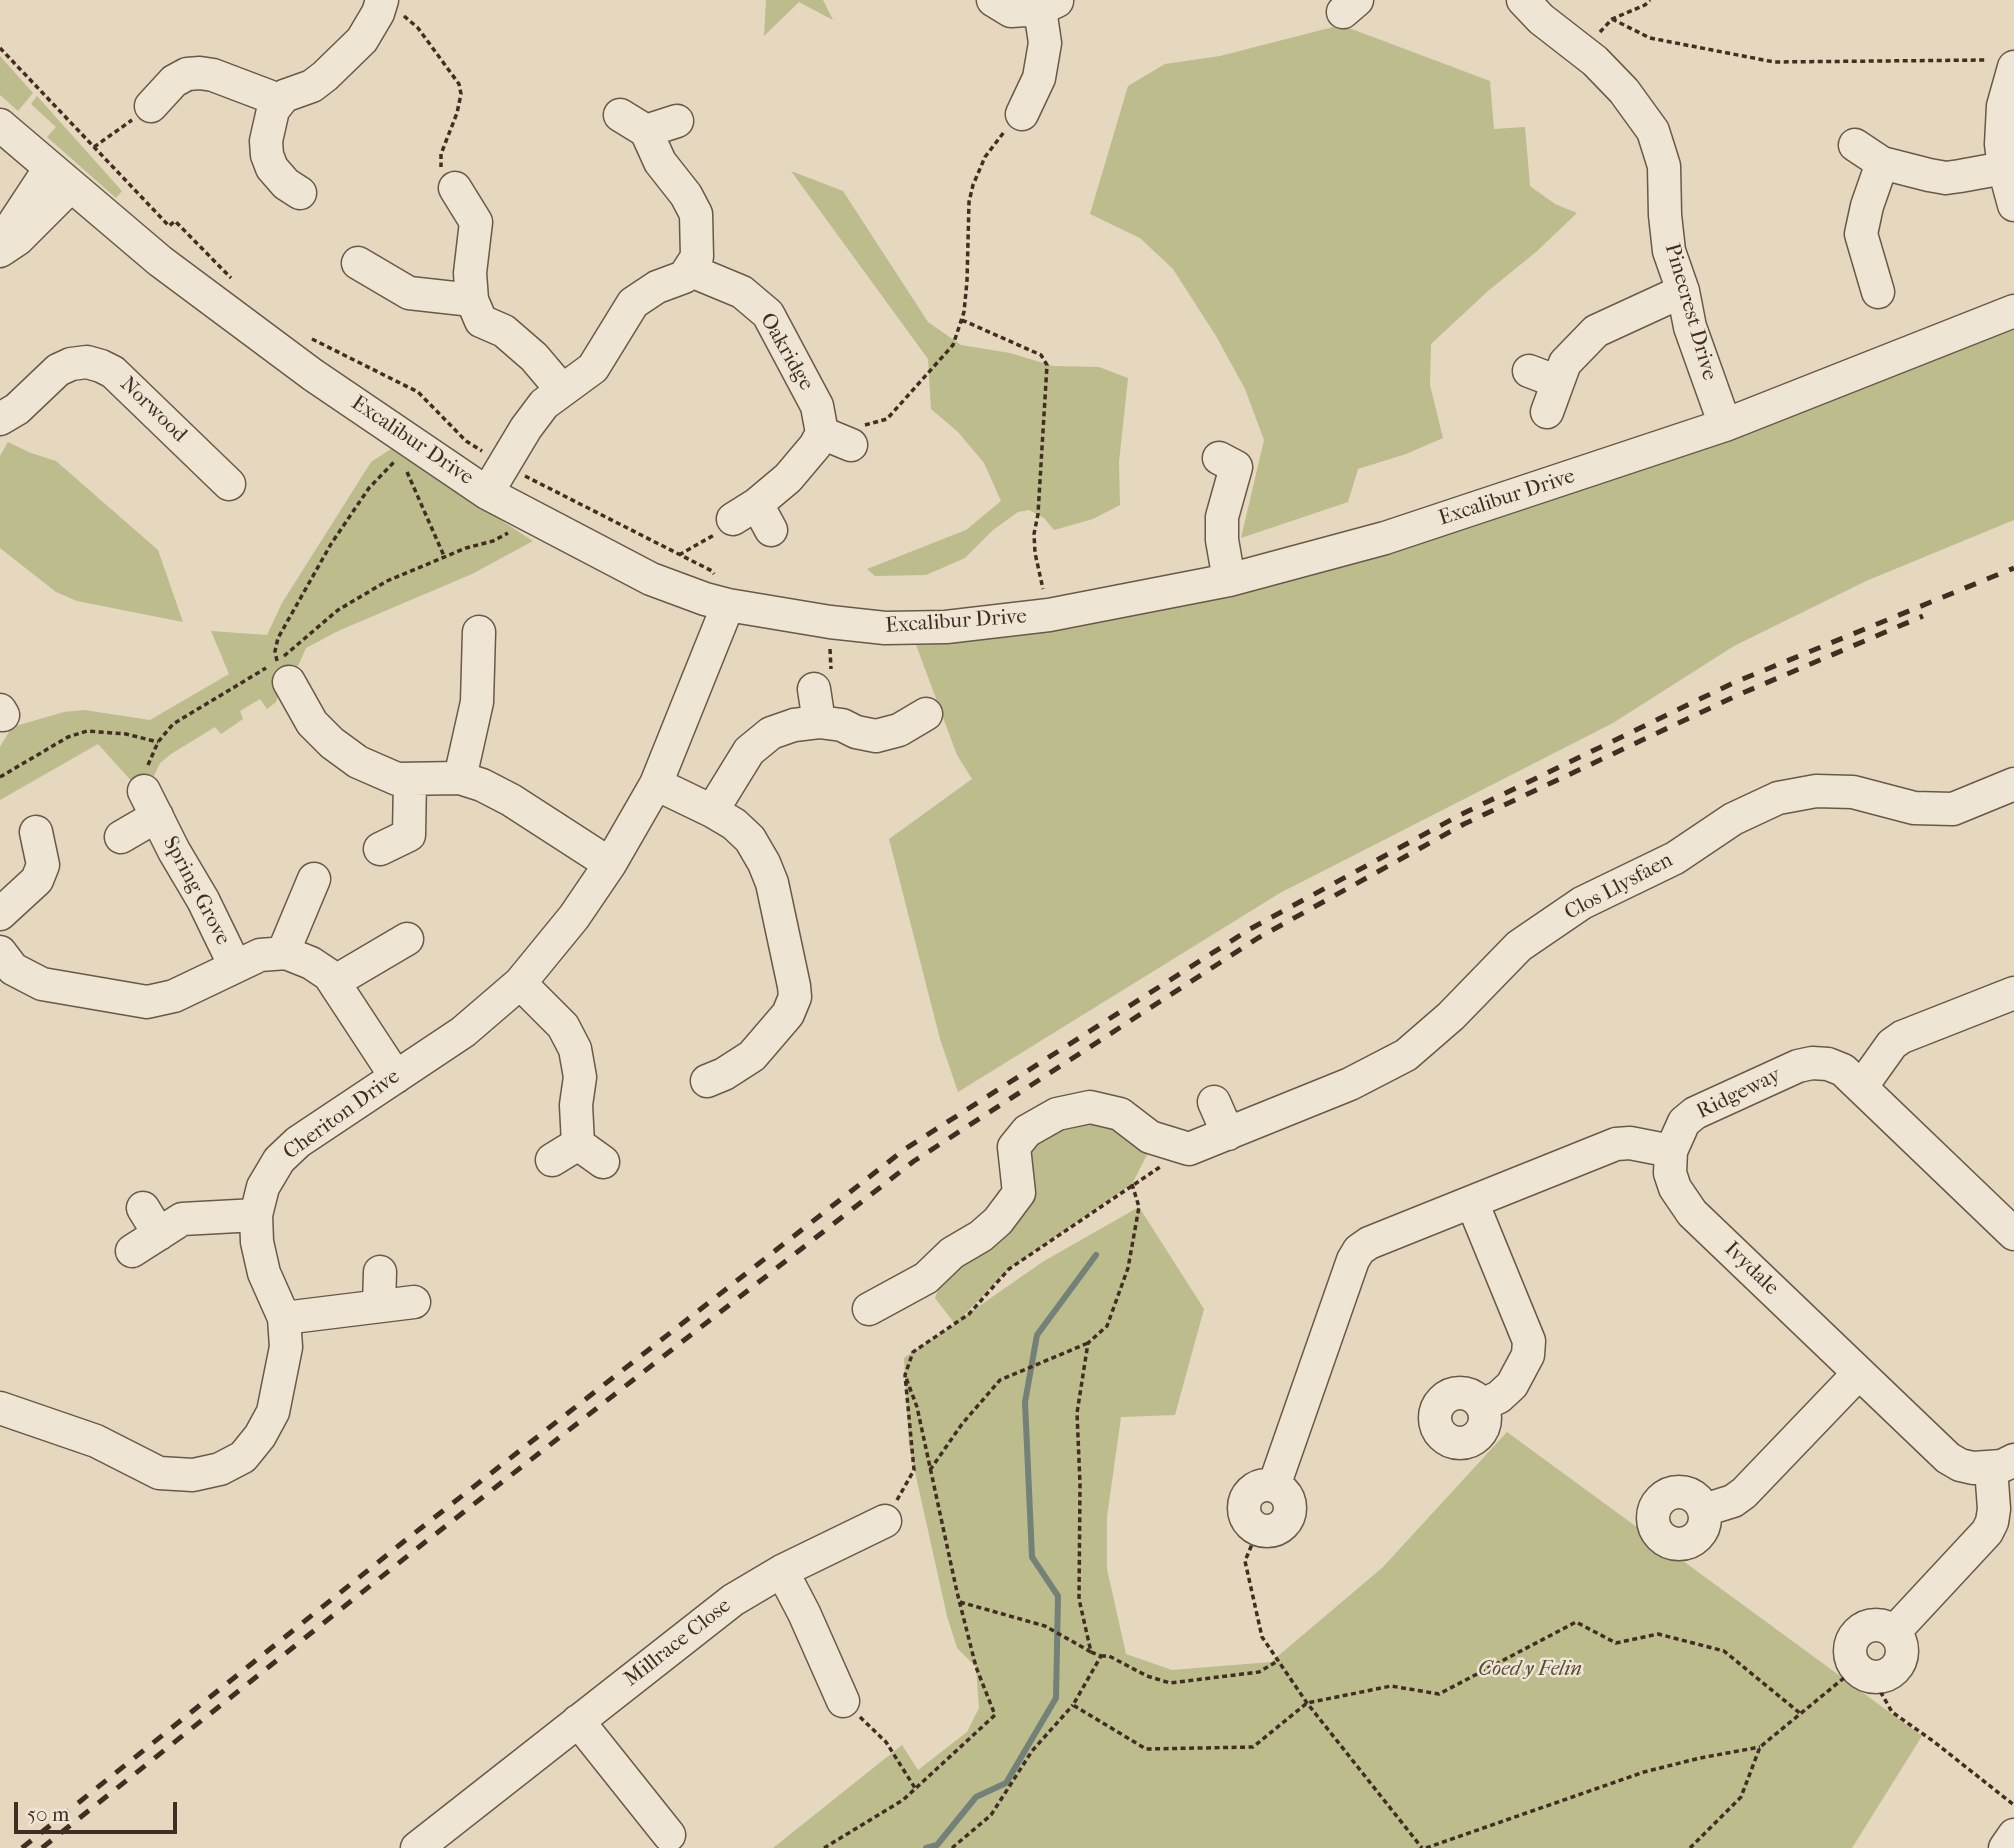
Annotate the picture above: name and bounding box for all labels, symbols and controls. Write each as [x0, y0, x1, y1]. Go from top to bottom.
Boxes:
street label: Pinecrest Drive [1658, 241, 1722, 383]
street label: Oakridge [754, 309, 818, 395]
street label: Norwood [114, 372, 192, 448]
street label: Excalibur Drive [346, 391, 478, 491]
street label: Excalibur Drive [1436, 464, 1578, 532]
street label: Excalibur Drive [884, 604, 1028, 640]
street label: Spring Grove [157, 832, 235, 950]
street label: Clos Llysfaen [1561, 848, 1677, 926]
street label: Ridgeway [1693, 1063, 1785, 1125]
street label: Cheriton Drive [279, 1064, 405, 1166]
street label: Ivydale [1719, 1237, 1783, 1301]
street label: Millrace Close [620, 1594, 736, 1692]
park label: Coed y Felin [1478, 1657, 1582, 1683]
scale bar [18, 1788, 180, 1832]
text: 50 m [27, 1802, 70, 1826]

